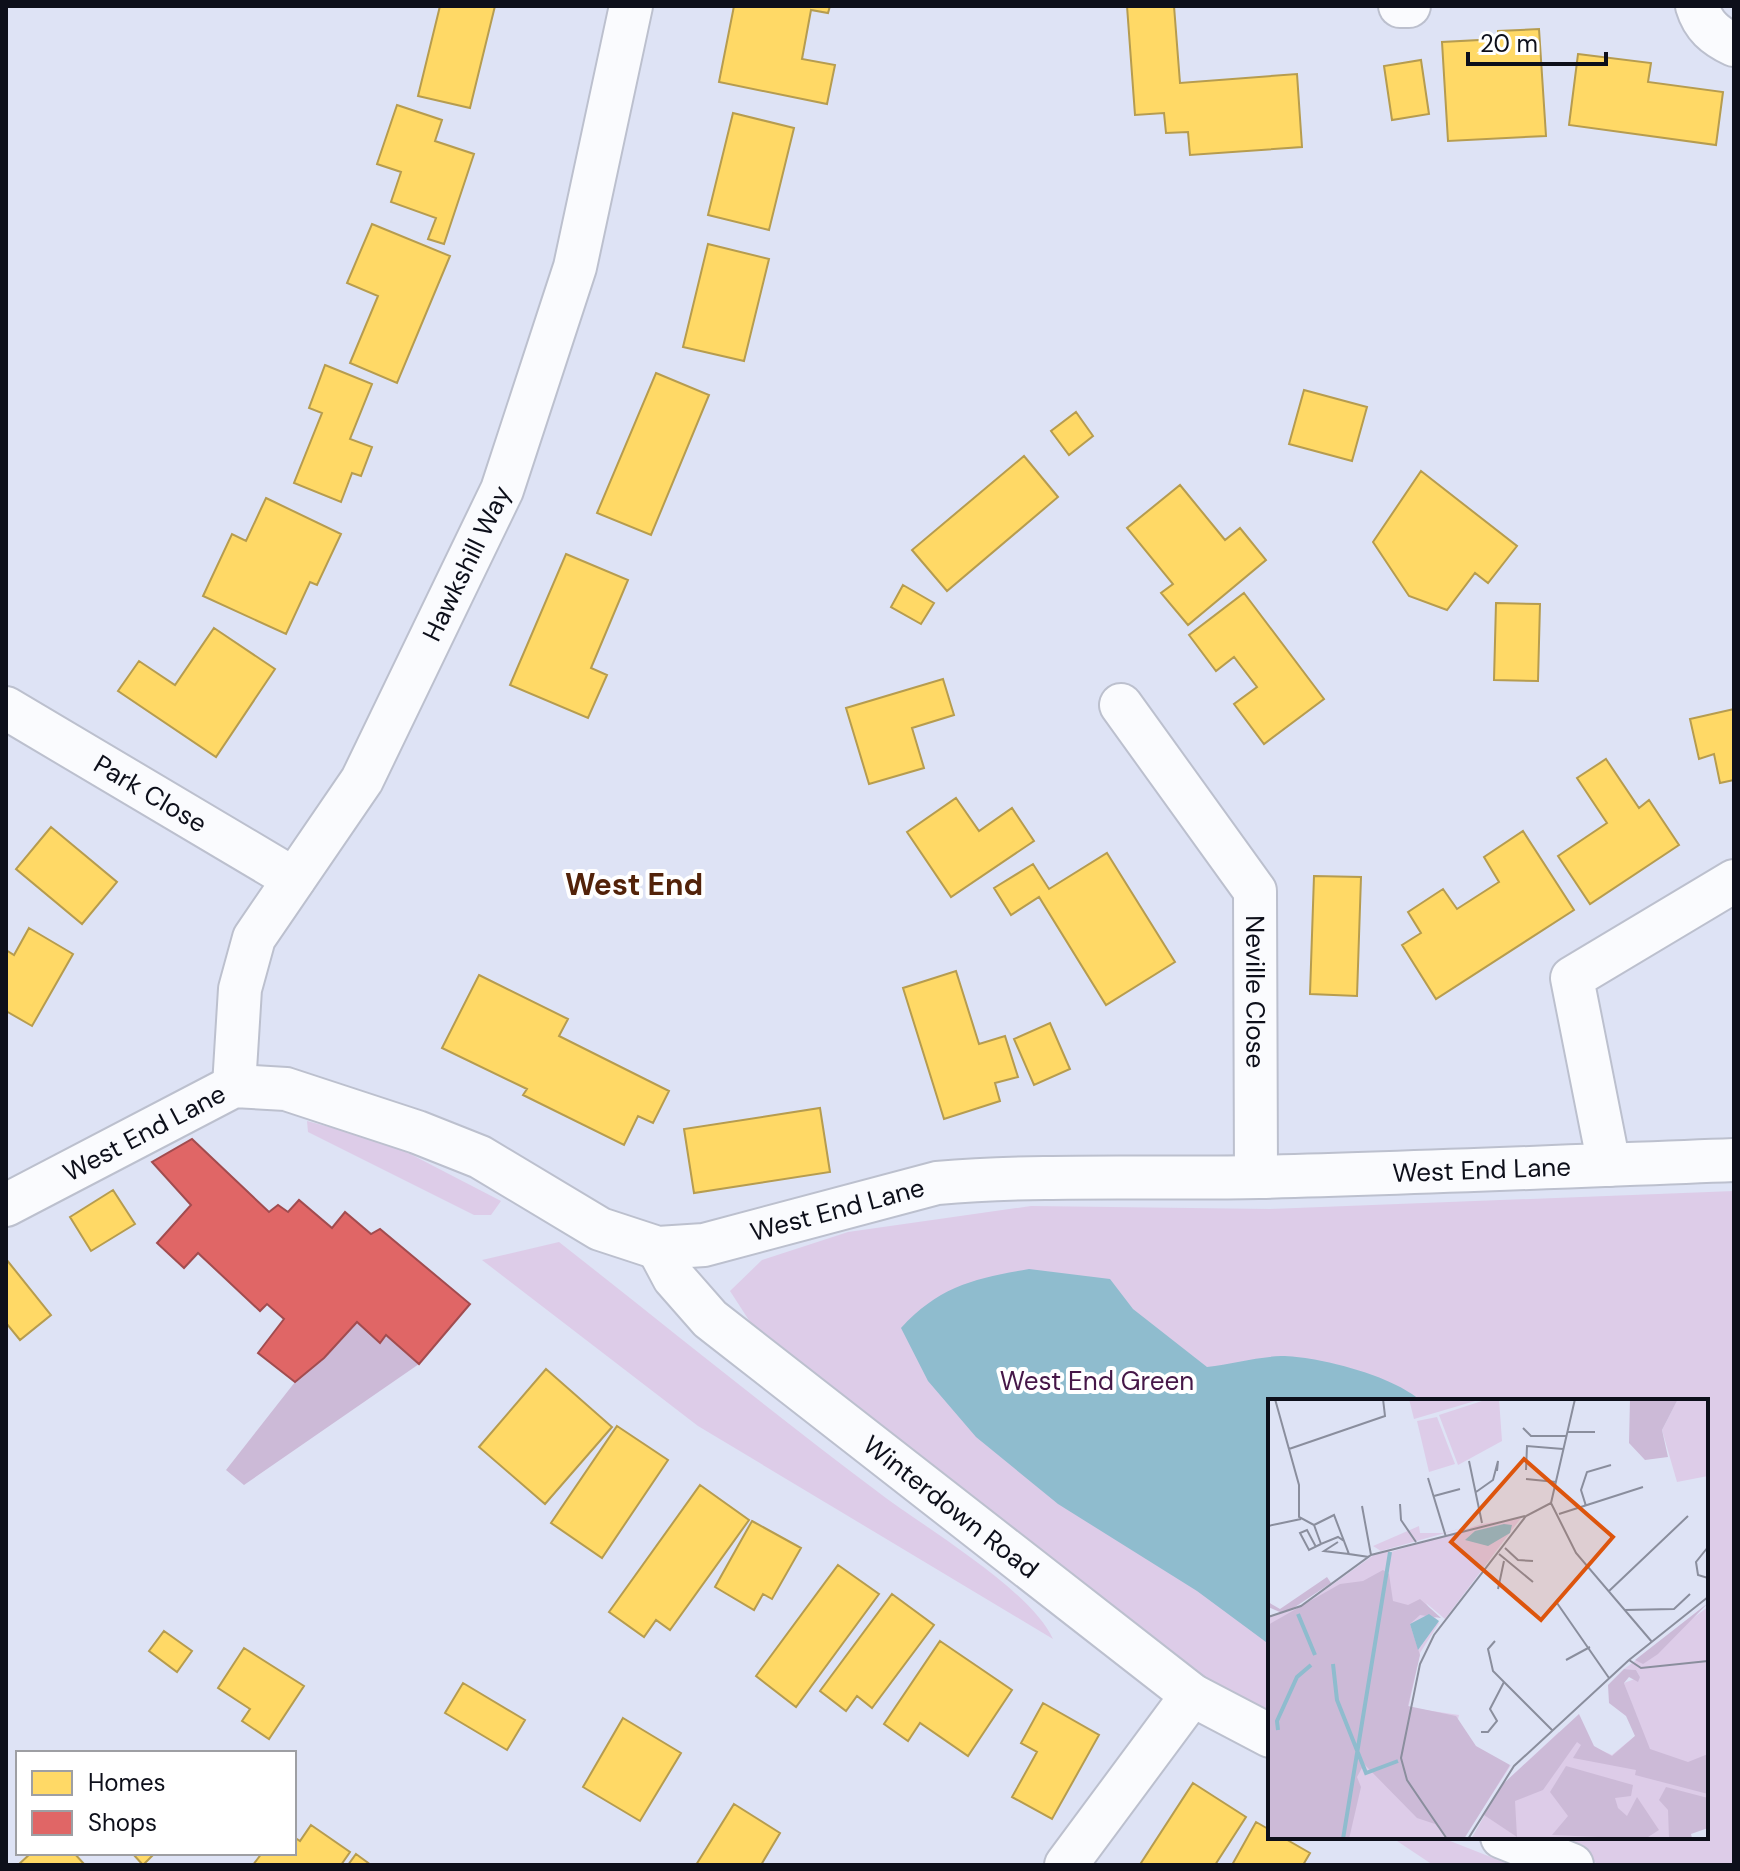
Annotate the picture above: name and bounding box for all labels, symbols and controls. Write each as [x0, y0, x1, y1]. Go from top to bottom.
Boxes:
scale bar [1468, 16, 1606, 66]
text: 20 m [1480, 28, 1538, 59]
street label: Hawkshill Way [415, 480, 519, 647]
street label: Park Close [88, 747, 213, 841]
district label: West End [565, 865, 703, 904]
street label: Neville Close [1238, 915, 1273, 1068]
street label: West End Lane [57, 1076, 231, 1189]
street label: West End Lane [1392, 1149, 1572, 1190]
street label: West End Lane [747, 1170, 928, 1249]
park label: West End Green [1000, 1364, 1194, 1398]
inset map [1268, 1399, 1708, 1839]
street label: Winterdown Road [856, 1428, 1046, 1586]
legend [16, 1751, 296, 1855]
text: Homes [88, 1767, 166, 1798]
text: Shops [88, 1807, 157, 1838]

